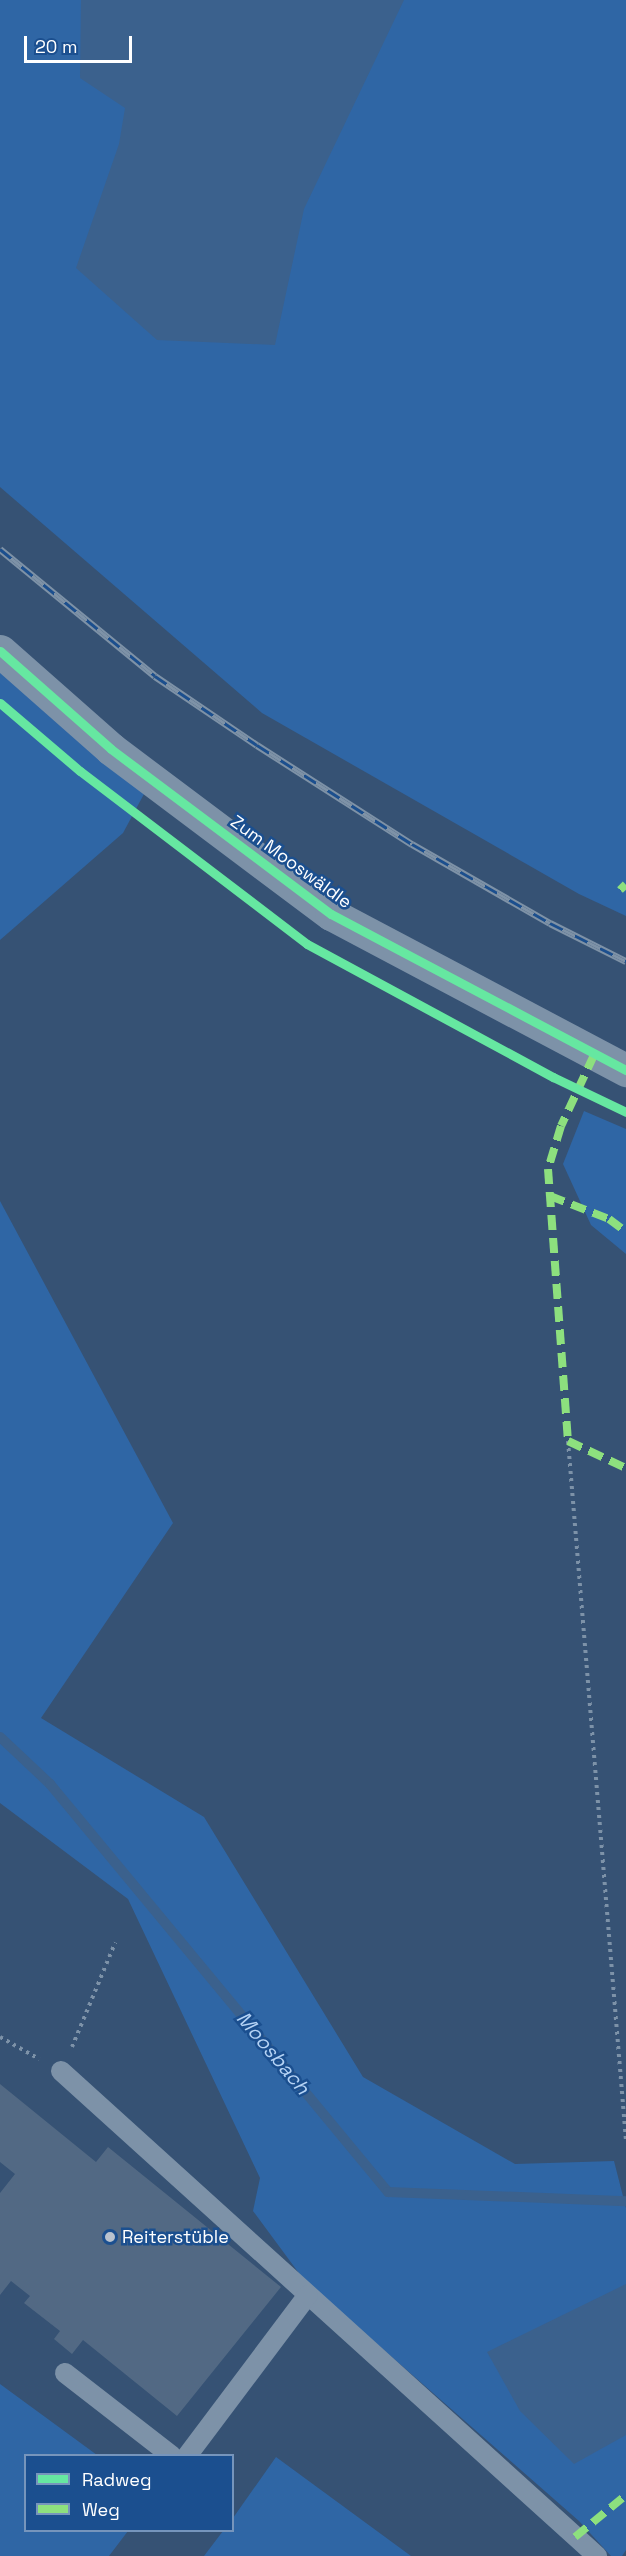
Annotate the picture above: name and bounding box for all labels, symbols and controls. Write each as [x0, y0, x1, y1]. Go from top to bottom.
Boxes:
scale bar [27, 24, 135, 62]
text: 20 m [35, 35, 78, 58]
street label: Zum Mooswäldle [226, 811, 356, 913]
water label: Moosbach [231, 2007, 315, 2099]
place label: Reiterstüble [122, 2226, 229, 2248]
marker: Reiterstüble [103, 2230, 117, 2244]
legend [24, 2454, 234, 2532]
text: Radweg [82, 2468, 152, 2491]
text: Weg [82, 2498, 120, 2521]

